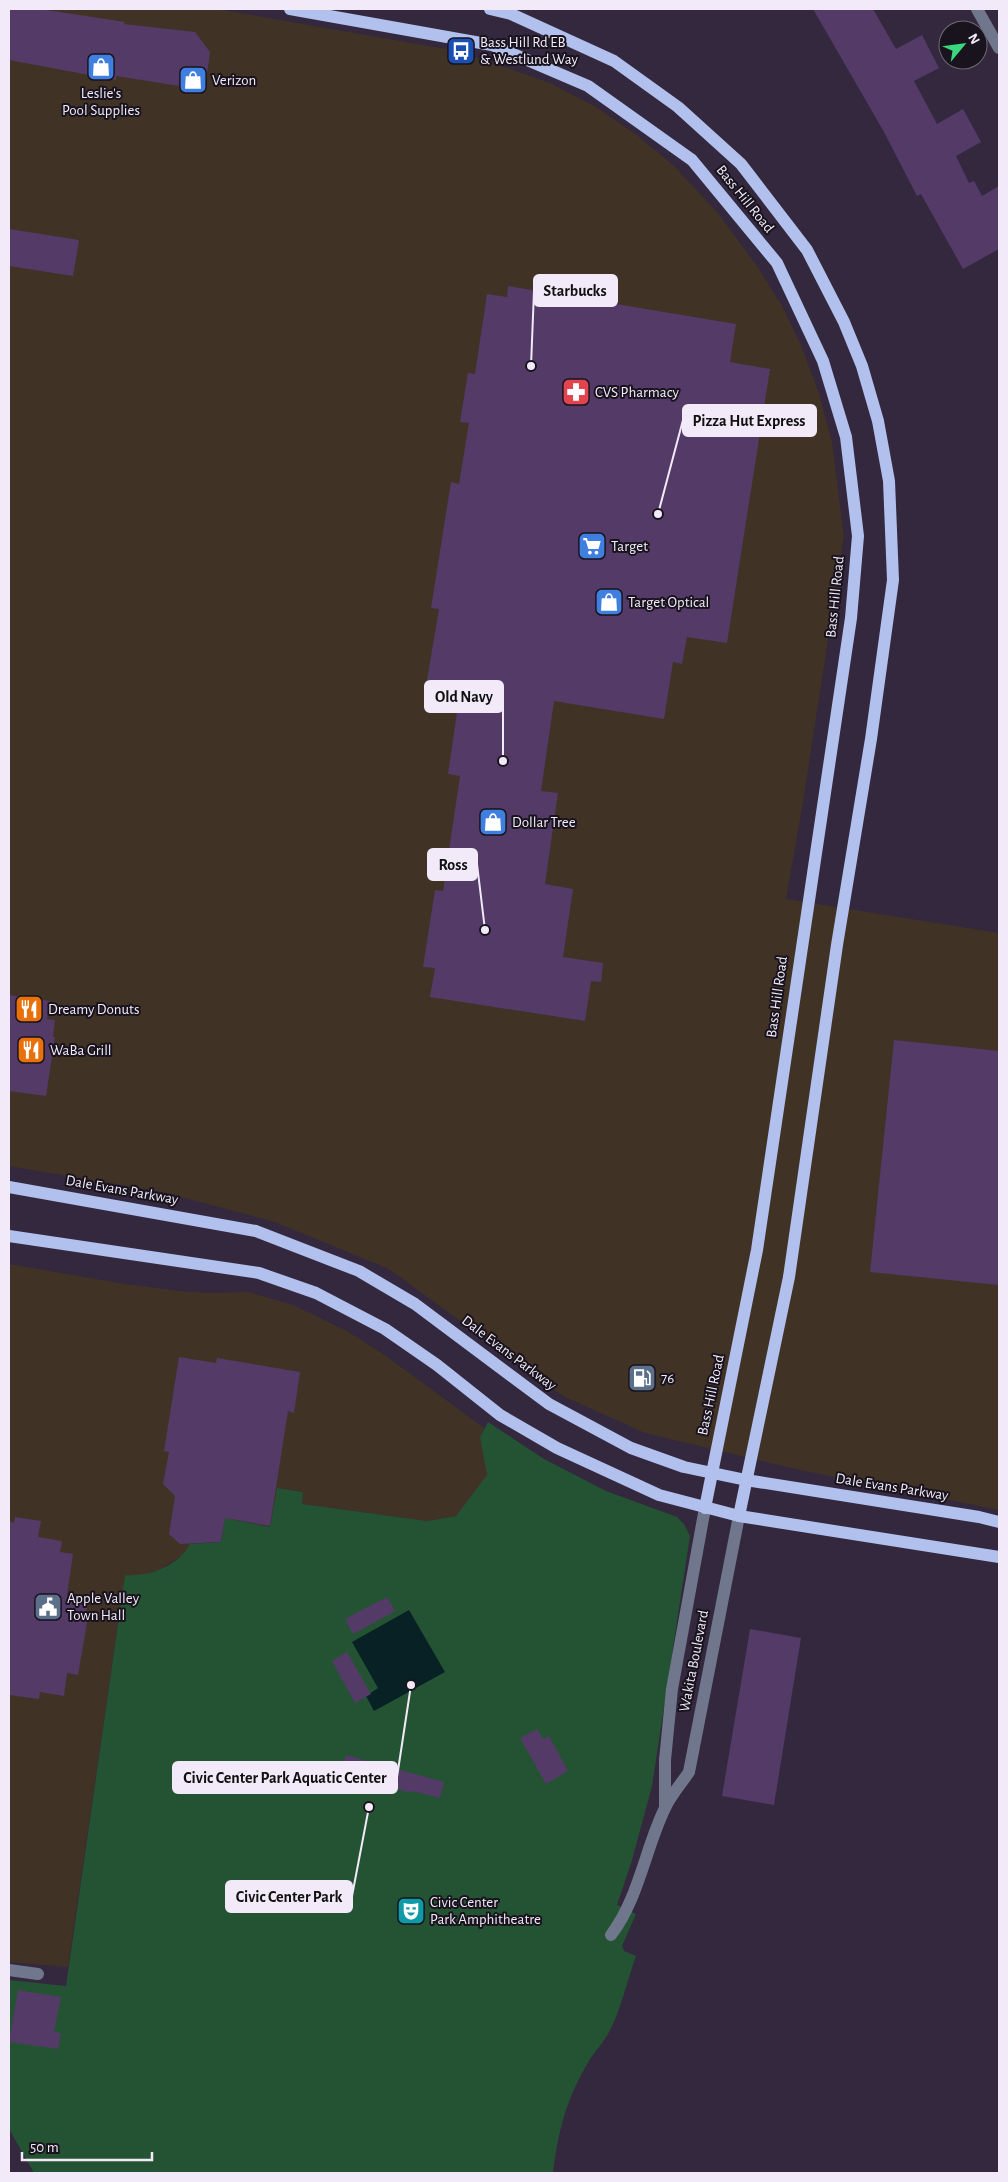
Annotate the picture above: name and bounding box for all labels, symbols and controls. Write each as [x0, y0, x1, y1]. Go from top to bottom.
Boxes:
north arrow [938, 20, 988, 70]
text: N [965, 32, 982, 47]
place label: Bass Hill Rd EB & Westlund Way [480, 35, 578, 67]
bus stop icon: Bass Hill Rd EB & Westlund Way [446, 36, 476, 66]
shop icon: Leslie's Pool Supplies [86, 52, 116, 82]
shop icon: Verizon [178, 65, 208, 95]
place label: Verizon [212, 73, 256, 88]
place label: Leslie's Pool Supplies [62, 86, 140, 118]
street label: Bass Hill Road [713, 162, 777, 236]
callout: Starbucks [534, 275, 617, 306]
text: Starbucks [543, 283, 607, 299]
pharmacy icon: CVS Pharmacy [561, 377, 591, 407]
place label: CVS Pharmacy [595, 385, 680, 400]
callout: Pizza Hut Express [683, 405, 816, 436]
text: Pizza Hut Express [693, 413, 805, 429]
supermarket icon: Target [577, 531, 607, 561]
place label: Target [611, 539, 648, 554]
street label: Bass Hill Road [823, 555, 847, 639]
shop icon: Target Optical [594, 587, 624, 617]
place label: Target Optical [628, 595, 709, 610]
callout: Old Navy [425, 681, 503, 712]
text: Old Navy [435, 689, 494, 706]
shop icon: Dollar Tree [478, 807, 508, 837]
place label: Dollar Tree [512, 815, 576, 830]
callout: Ross [428, 849, 477, 880]
text: Ross [438, 857, 468, 873]
street label: Bass Hill Road [764, 955, 790, 1039]
restaurant icon: Dreamy Donuts [14, 994, 44, 1024]
place label: Dreamy Donuts [48, 1002, 139, 1017]
restaurant icon: WaBa Grill [16, 1035, 46, 1065]
place label: WaBa Grill [50, 1043, 112, 1058]
street label: Dale Evans Parkway [65, 1173, 180, 1207]
street label: Dale Evans Parkway [459, 1313, 560, 1394]
street label: Bass Hill Road [695, 1353, 727, 1437]
fuel station icon: 76 [627, 1363, 657, 1393]
place label: 76 [661, 1371, 674, 1386]
street label: Dale Evans Parkway [835, 1471, 950, 1503]
place label: Apple Valley Town Hall [67, 1591, 140, 1623]
public building icon: Apple Valley Town Hall [33, 1592, 63, 1622]
street label: Wakita Boulevard [677, 1609, 711, 1713]
callout: Civic Center Park Aquatic Center [173, 1762, 397, 1793]
text: Civic Center Park Aquatic Center [183, 1770, 387, 1786]
callout: Civic Center Park [226, 1881, 352, 1912]
text: Civic Center Park [236, 1889, 342, 1905]
place label: Civic Center Park Amphitheatre [430, 1895, 541, 1927]
theatre icon: Civic Center Park Amphitheatre [396, 1896, 426, 1926]
scale bar [22, 2130, 152, 2162]
text: 50 m [30, 2140, 59, 2155]

